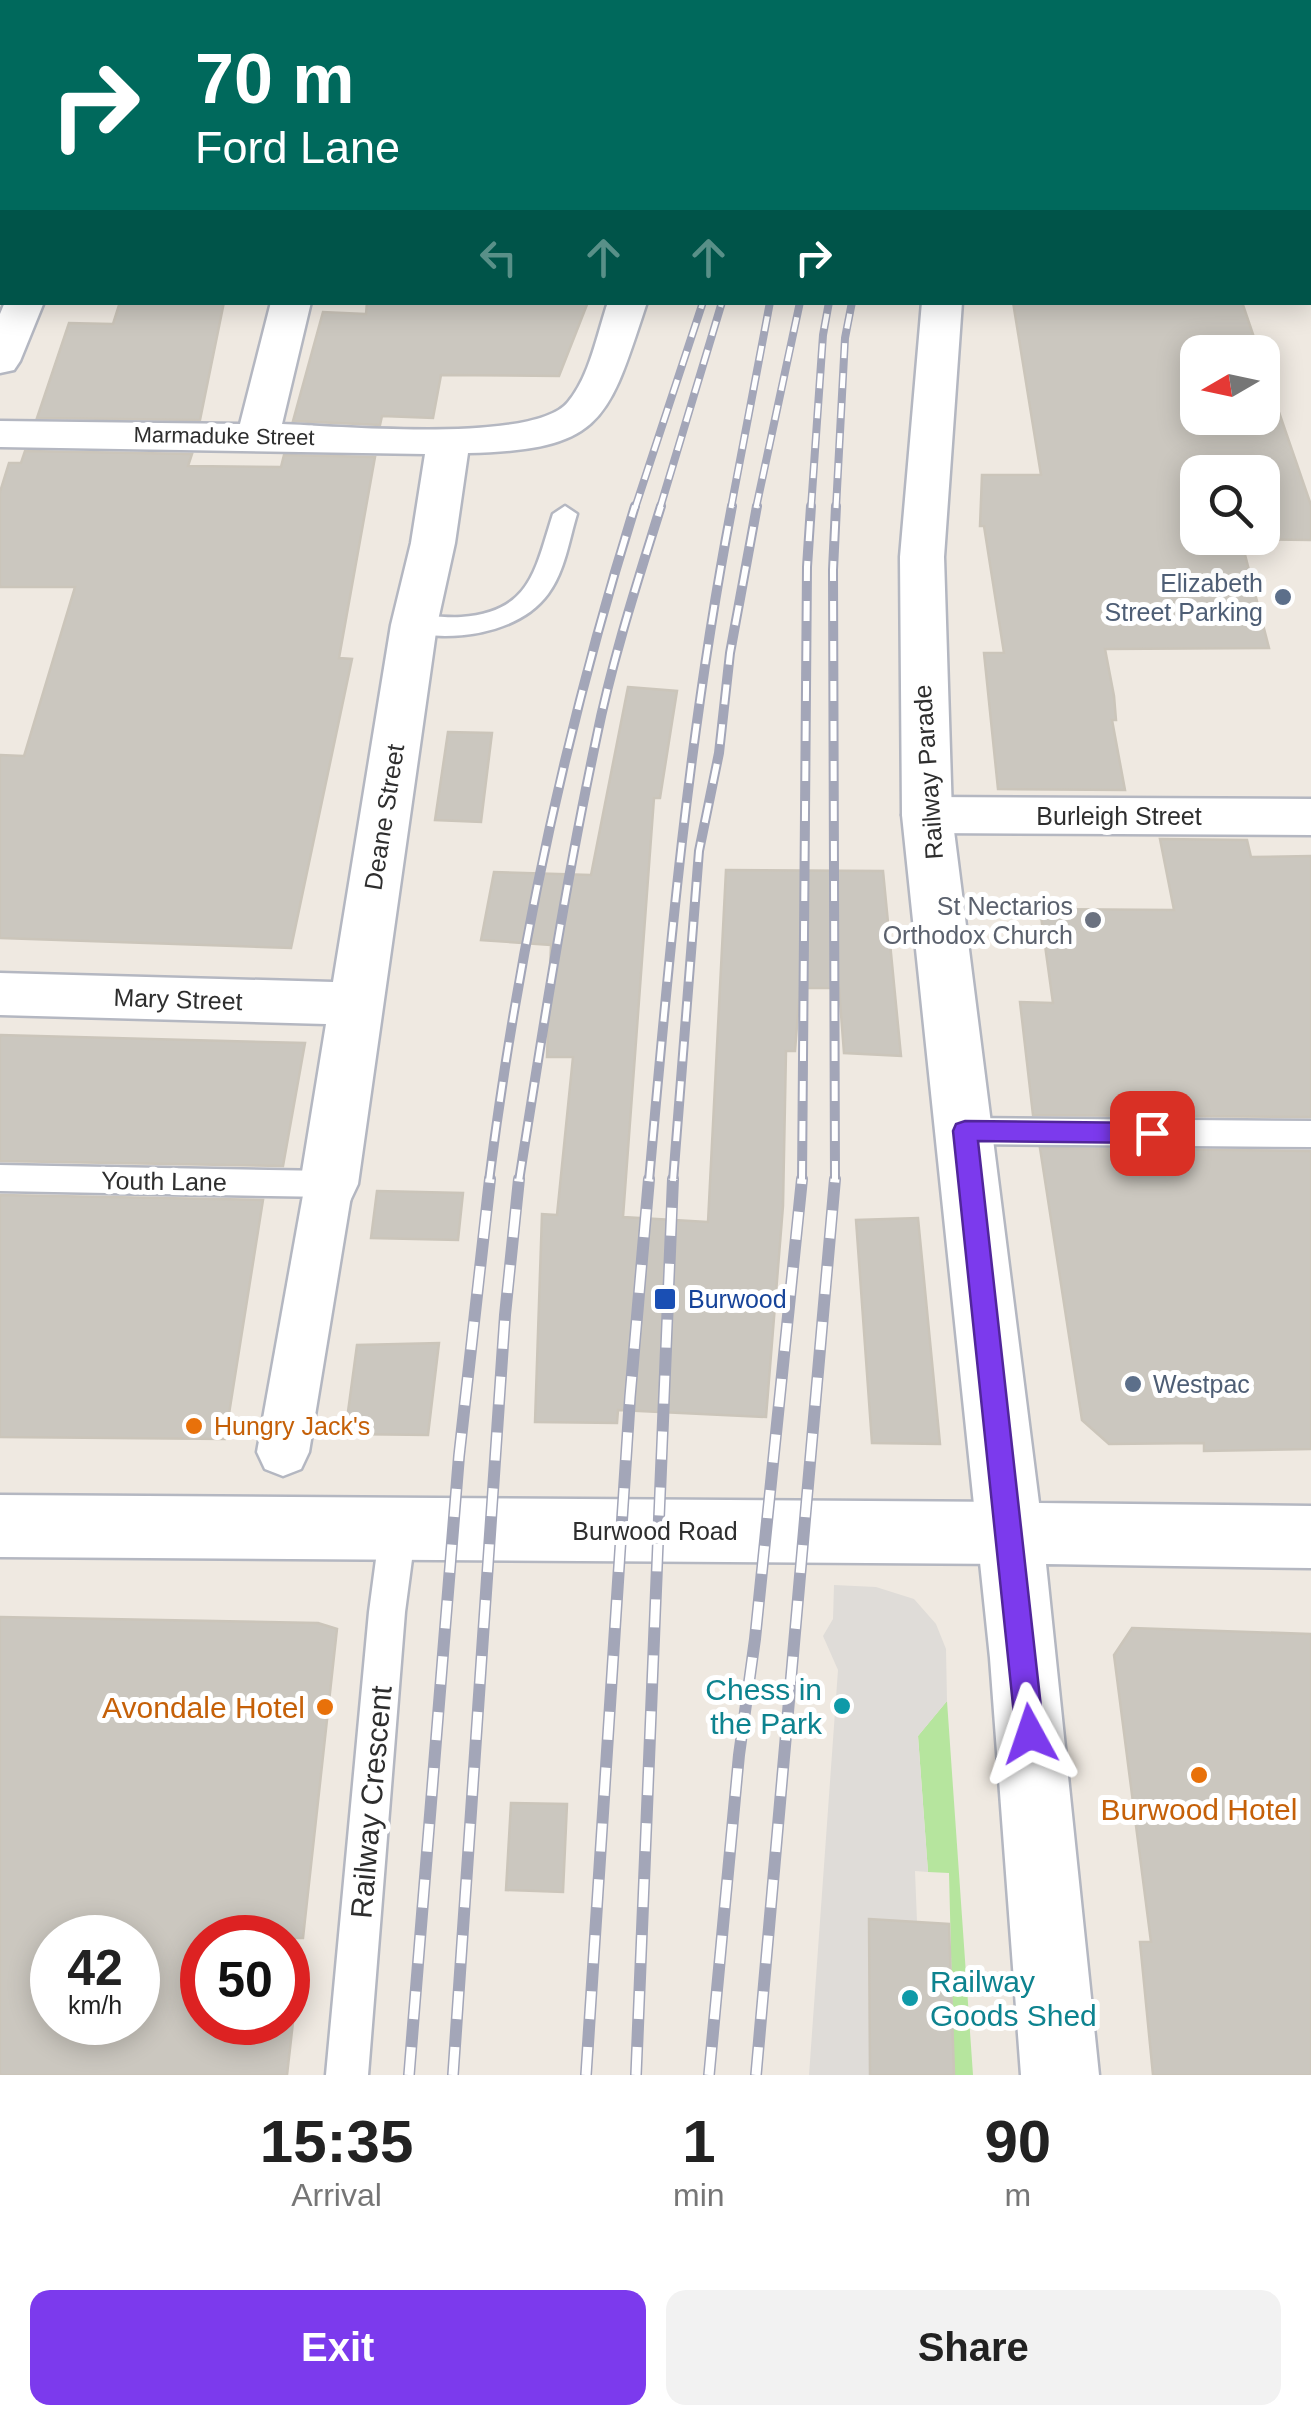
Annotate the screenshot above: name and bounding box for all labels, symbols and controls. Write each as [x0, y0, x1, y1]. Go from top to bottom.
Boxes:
icon: right [30, 40, 160, 170]
text: 70 m [195, 40, 355, 118]
text: Ford Lane [195, 122, 400, 173]
icon: left [471, 230, 526, 285]
icon: ahead [576, 230, 631, 285]
icon: ahead [681, 230, 736, 285]
icon: right [786, 230, 841, 285]
north arrow [1180, 335, 1280, 435]
map controls [1180, 335, 1280, 555]
street label: Marmaduke Street [133, 422, 315, 450]
button: search [1180, 455, 1280, 555]
place label: Elizabeth Street Parking [1105, 569, 1263, 626]
marker: Elizabeth Street Parking [1272, 586, 1294, 608]
street label: Railway Parade [908, 684, 948, 860]
street label: Deane Street [359, 742, 409, 892]
street label: Burleigh Street [1036, 802, 1202, 830]
place label: St Nectarios Orthodox Church [883, 892, 1073, 949]
marker: St Nectarios Orthodox Church [1082, 909, 1104, 931]
street label: Mary Street [113, 983, 243, 1015]
pin [1110, 1091, 1195, 1176]
icon: arrive [1125, 1106, 1180, 1161]
street label: Youth Lane [101, 1166, 227, 1196]
place label: Burwood [688, 1285, 787, 1313]
marker: Burwood [652, 1286, 678, 1312]
place label: Westpac [1153, 1370, 1250, 1398]
marker: Westpac [1122, 1373, 1144, 1395]
place label: Hungry Jack's [214, 1412, 370, 1440]
marker: Hungry Jack's [183, 1415, 205, 1437]
street label: Burwood Road [572, 1517, 738, 1545]
place label: Chess in the Park [705, 1673, 823, 1740]
position arrow [978, 1682, 1082, 1786]
street label: Railway Crescent [344, 1684, 398, 1920]
place label: Avondale Hotel [102, 1691, 305, 1724]
marker: Chess in the Park [831, 1695, 853, 1717]
marker: Avondale Hotel [314, 1696, 336, 1718]
marker: Burwood Hotel [1188, 1764, 1210, 1786]
place label: Burwood Hotel [1101, 1793, 1297, 1826]
speed limit sign: 50 [180, 1915, 310, 2045]
text: 42 [67, 1940, 123, 1996]
place label: Railway Goods Shed [930, 1965, 1097, 2032]
marker: Railway Goods Shed [899, 1987, 921, 2009]
text: km/h [68, 1991, 122, 2019]
text: 15:35 [260, 2108, 413, 2175]
text: 1 [682, 2108, 716, 2175]
text: 90 [984, 2108, 1051, 2175]
text: Arrival [291, 2177, 382, 2213]
text: min [673, 2177, 725, 2213]
text: m [1004, 2177, 1031, 2213]
button: Exit [30, 2290, 646, 2405]
button: Share [666, 2290, 1281, 2405]

